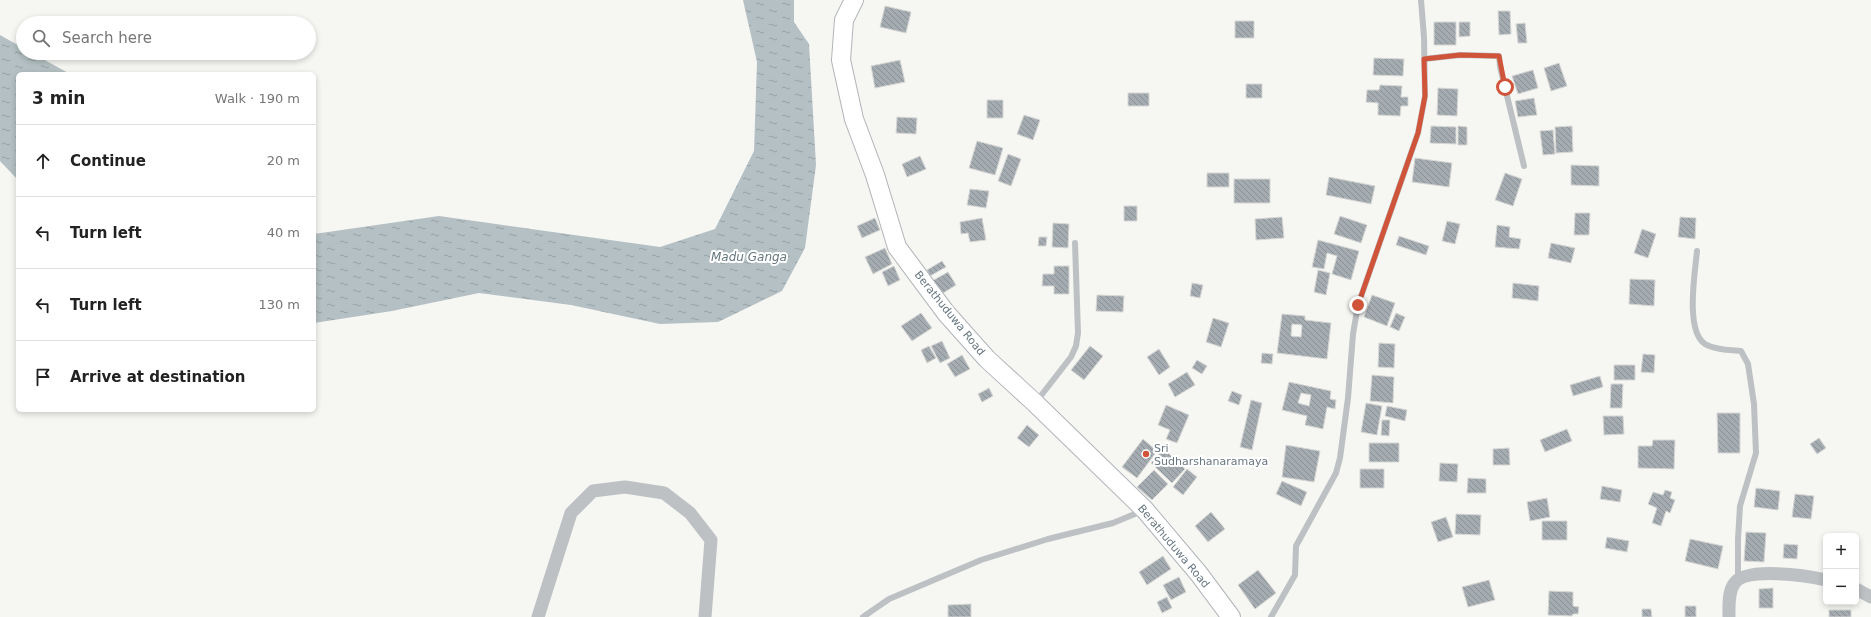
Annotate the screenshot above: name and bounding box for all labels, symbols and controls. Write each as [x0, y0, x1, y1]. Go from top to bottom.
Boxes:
search box [16, 16, 316, 60]
icon: search [30, 27, 52, 49]
text: Search here [62, 29, 152, 47]
route start [1496, 78, 1514, 96]
text: 3 min [32, 88, 85, 108]
text: Walk · 190 m [215, 91, 300, 106]
icon: ahead [32, 150, 54, 172]
text: Continue [70, 152, 146, 170]
text: 20 m [267, 153, 300, 168]
icon: left [32, 222, 54, 244]
text: Turn left [70, 224, 142, 242]
text: 40 m [267, 225, 300, 240]
water label: Madu Ganga [711, 250, 787, 264]
street label: Berathuduwa Road [912, 269, 988, 358]
icon: left [32, 294, 54, 316]
text: Turn left [70, 296, 142, 314]
route end [1349, 296, 1367, 314]
text: 130 m [258, 297, 300, 312]
icon: arrive [32, 366, 54, 388]
text: Arrive at destination [70, 368, 245, 386]
place label: Sri Sudharshanaramaya [1154, 442, 1268, 468]
marker: Sri Sudharshanaramaya [1141, 449, 1151, 459]
street label: Berathuduwa Road [1135, 502, 1212, 591]
map controls [1823, 533, 1859, 605]
button: + [1823, 533, 1859, 569]
button: − [1823, 569, 1859, 605]

